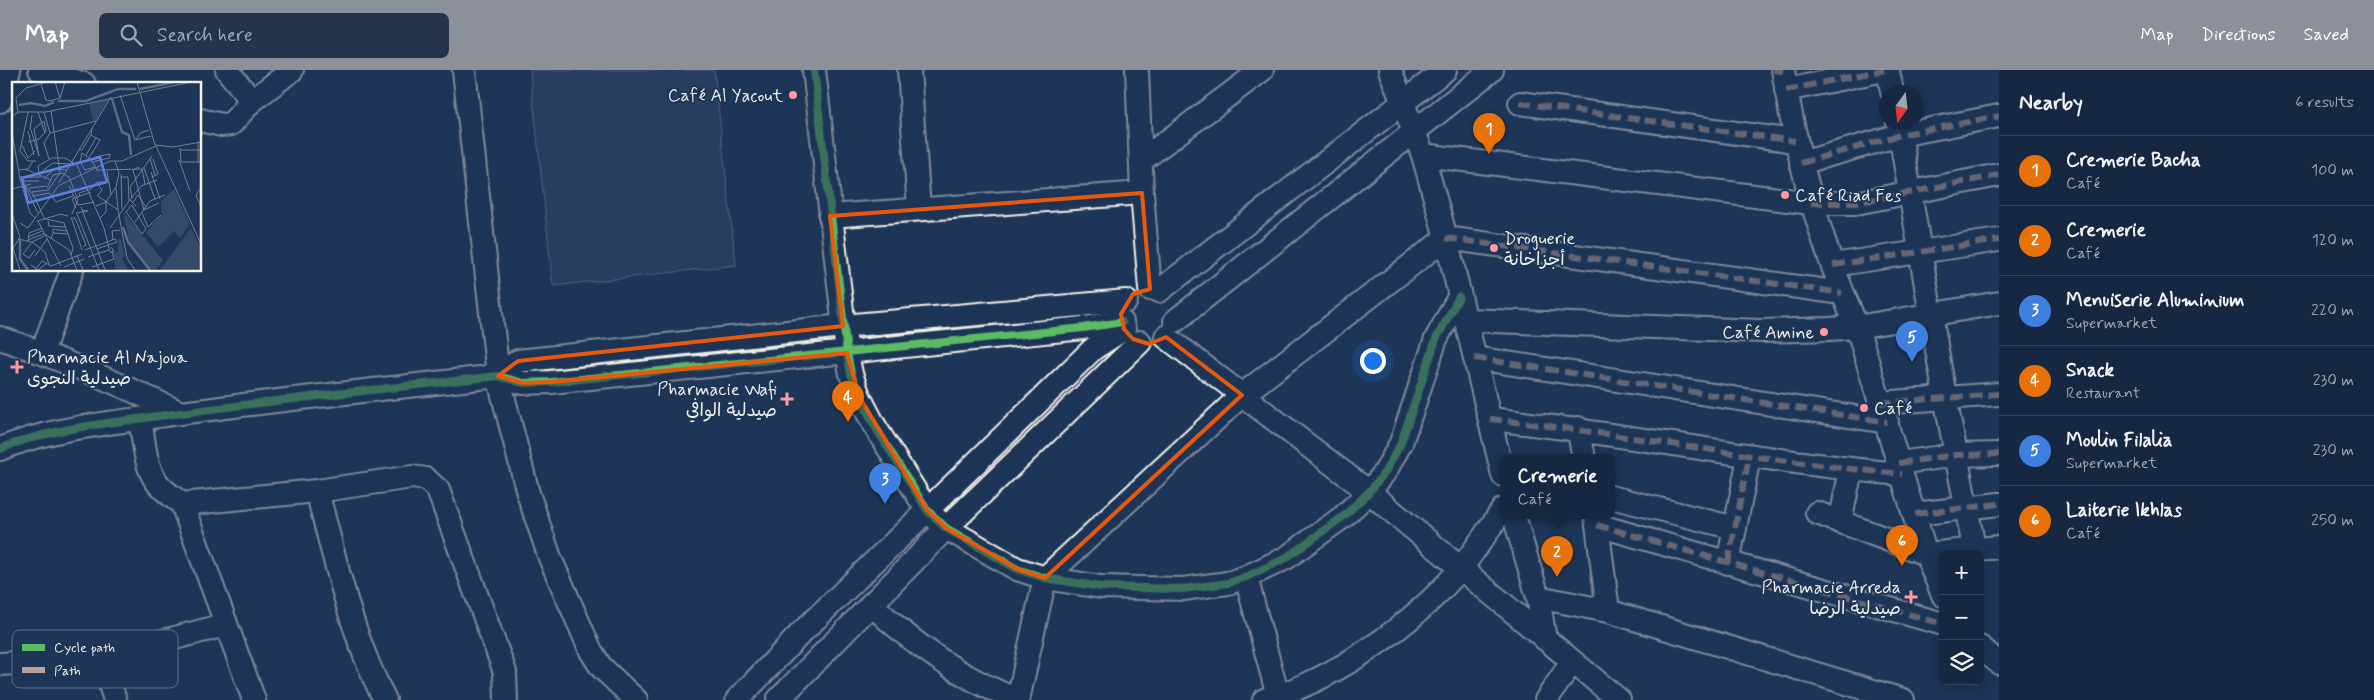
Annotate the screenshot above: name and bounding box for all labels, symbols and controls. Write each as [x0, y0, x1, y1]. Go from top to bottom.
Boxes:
search box [99, 13, 449, 58]
text: Map [25, 20, 69, 51]
icon: search [117, 21, 145, 49]
text: Search here [157, 23, 253, 48]
text: Map [2141, 23, 2174, 47]
text: Directions [2202, 23, 2276, 47]
text: Saved [2304, 23, 2349, 47]
inset map [12, 82, 201, 271]
place label: Café Al Yacout [668, 84, 783, 108]
north arrow [1879, 85, 1924, 130]
marker: Café Al Yacout [787, 89, 799, 101]
text: Nearby [2019, 89, 2083, 117]
text: 6 results [2295, 92, 2354, 113]
pin: 1 [1473, 113, 1505, 154]
text: Cremerie Bacha [2066, 148, 2201, 173]
text: 1 [2031, 160, 2039, 181]
text: 100 m [2311, 160, 2354, 181]
text: Café [2066, 173, 2100, 194]
place label: Café Riad Fes [1795, 184, 1902, 208]
marker: Café Riad Fes [1779, 189, 1791, 201]
text: Cremerie [2066, 218, 2146, 243]
place label: Droguerie أجزاخانة [1504, 227, 1575, 272]
text: 2 [2031, 230, 2039, 251]
text: 120 m [2312, 230, 2354, 251]
marker: Droguerie أجزاخانة [1488, 242, 1500, 254]
text: Café [2066, 243, 2100, 264]
text: Menuiserie Aluminium [2066, 288, 2244, 313]
text: 3 [2031, 300, 2039, 321]
text: 220 m [2311, 300, 2354, 321]
text: Supermarket [2066, 313, 2157, 334]
place label: Café Amine [1722, 321, 1814, 345]
pin: 5 [1896, 321, 1928, 362]
marker: Café Amine [1818, 326, 1830, 338]
place label: Pharmacie Al Najoua صيدلية النجوى [27, 346, 187, 391]
your location [1360, 348, 1386, 374]
text: Snack [2066, 358, 2114, 383]
marker: Pharmacie Al Najoua صيدلية النجوى [11, 361, 23, 373]
text: 4 [2030, 370, 2040, 391]
text: 230 m [2313, 370, 2354, 391]
place label: Pharmacie Wafi صيدلية الوافي [657, 378, 777, 423]
pin: 4 [832, 381, 864, 422]
text: Restaurant [2066, 383, 2140, 404]
marker: Pharmacie Wafi صيدلية الوافي [781, 393, 793, 405]
place label: Café [1874, 397, 1912, 421]
marker: Café [1858, 402, 1870, 414]
text: Moulin Filalia [2066, 428, 2173, 453]
text: 5 [2030, 440, 2040, 461]
text: 230 m [2313, 440, 2354, 461]
text: Supermarket [2066, 453, 2157, 474]
popup [1500, 454, 1615, 519]
pin: 3 [869, 463, 901, 504]
text: Cremerie [1518, 464, 1597, 489]
text: Café [1518, 489, 1551, 510]
text: Laiterie Ikhlas [2066, 498, 2182, 523]
text: 6 [2031, 510, 2039, 531]
text: 250 m [2311, 510, 2354, 531]
text: Café [2066, 523, 2100, 544]
pin: 6 [1886, 525, 1918, 566]
pin: 2 [1541, 536, 1573, 577]
map controls [1939, 550, 1984, 685]
button: + [1939, 550, 1984, 595]
place label: Pharmacie Arreda صيدلية الرضا [1762, 576, 1901, 621]
marker: Pharmacie Arreda صيدلية الرضا [1905, 591, 1917, 603]
button: − [1939, 595, 1984, 640]
legend [12, 630, 178, 688]
text: Cycle path [54, 639, 115, 657]
button: layers [1939, 640, 1984, 685]
text: Path [54, 662, 81, 680]

